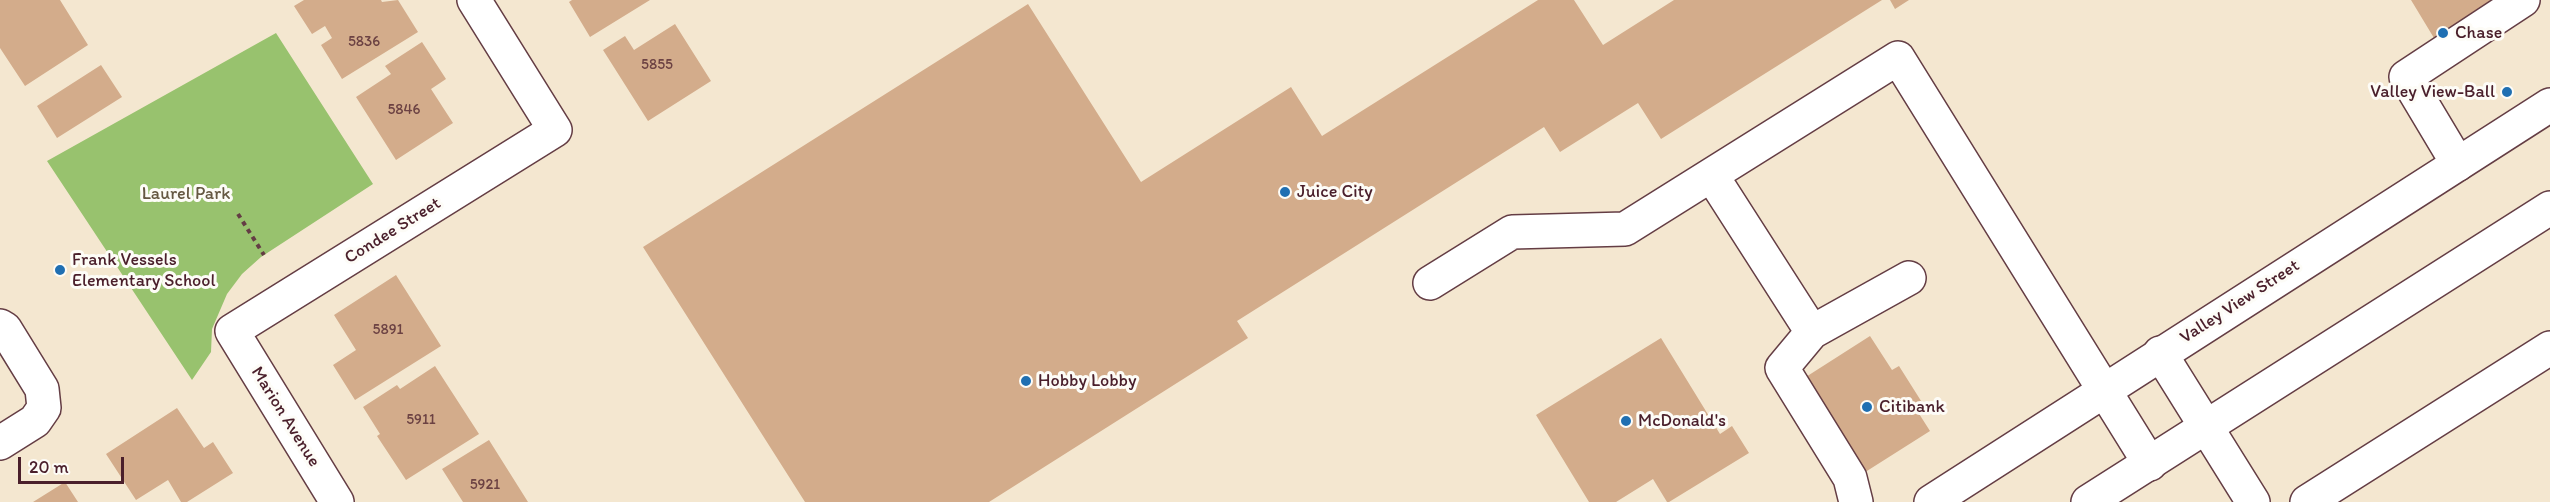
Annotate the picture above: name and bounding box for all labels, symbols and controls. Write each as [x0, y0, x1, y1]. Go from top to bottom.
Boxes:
place label: Chase [2455, 22, 2502, 44]
marker: Chase [2436, 26, 2450, 40]
house number: 5836 [348, 33, 380, 51]
house number: 5855 [641, 56, 673, 74]
place label: Valley View-Ball [2370, 81, 2495, 103]
marker: Valley View-Ball [2500, 85, 2514, 99]
house number: 5846 [387, 101, 421, 119]
place label: Juice City [1297, 181, 1373, 203]
park label: Laurel Park [142, 183, 230, 205]
marker: Juice City [1278, 185, 1292, 199]
street label: Condee Street [341, 193, 445, 269]
place label: Frank Vessels Elementary School [72, 249, 216, 292]
street label: Valley View Street [2176, 255, 2304, 349]
marker: Frank Vessels Elementary School [53, 263, 67, 277]
house number: 5891 [373, 321, 403, 339]
street label: Marion Avenue [246, 363, 324, 471]
place label: Hobby Lobby [1038, 370, 1136, 392]
marker: Hobby Lobby [1019, 374, 1033, 388]
place label: Citibank [1879, 396, 1945, 418]
marker: Citibank [1860, 400, 1874, 414]
place label: McDonald's [1638, 410, 1726, 432]
house number: 5911 [406, 411, 436, 429]
marker: McDonald's [1619, 414, 1633, 428]
scale bar [21, 445, 128, 483]
text: 20 m [29, 456, 69, 478]
house number: 5921 [470, 476, 500, 494]

